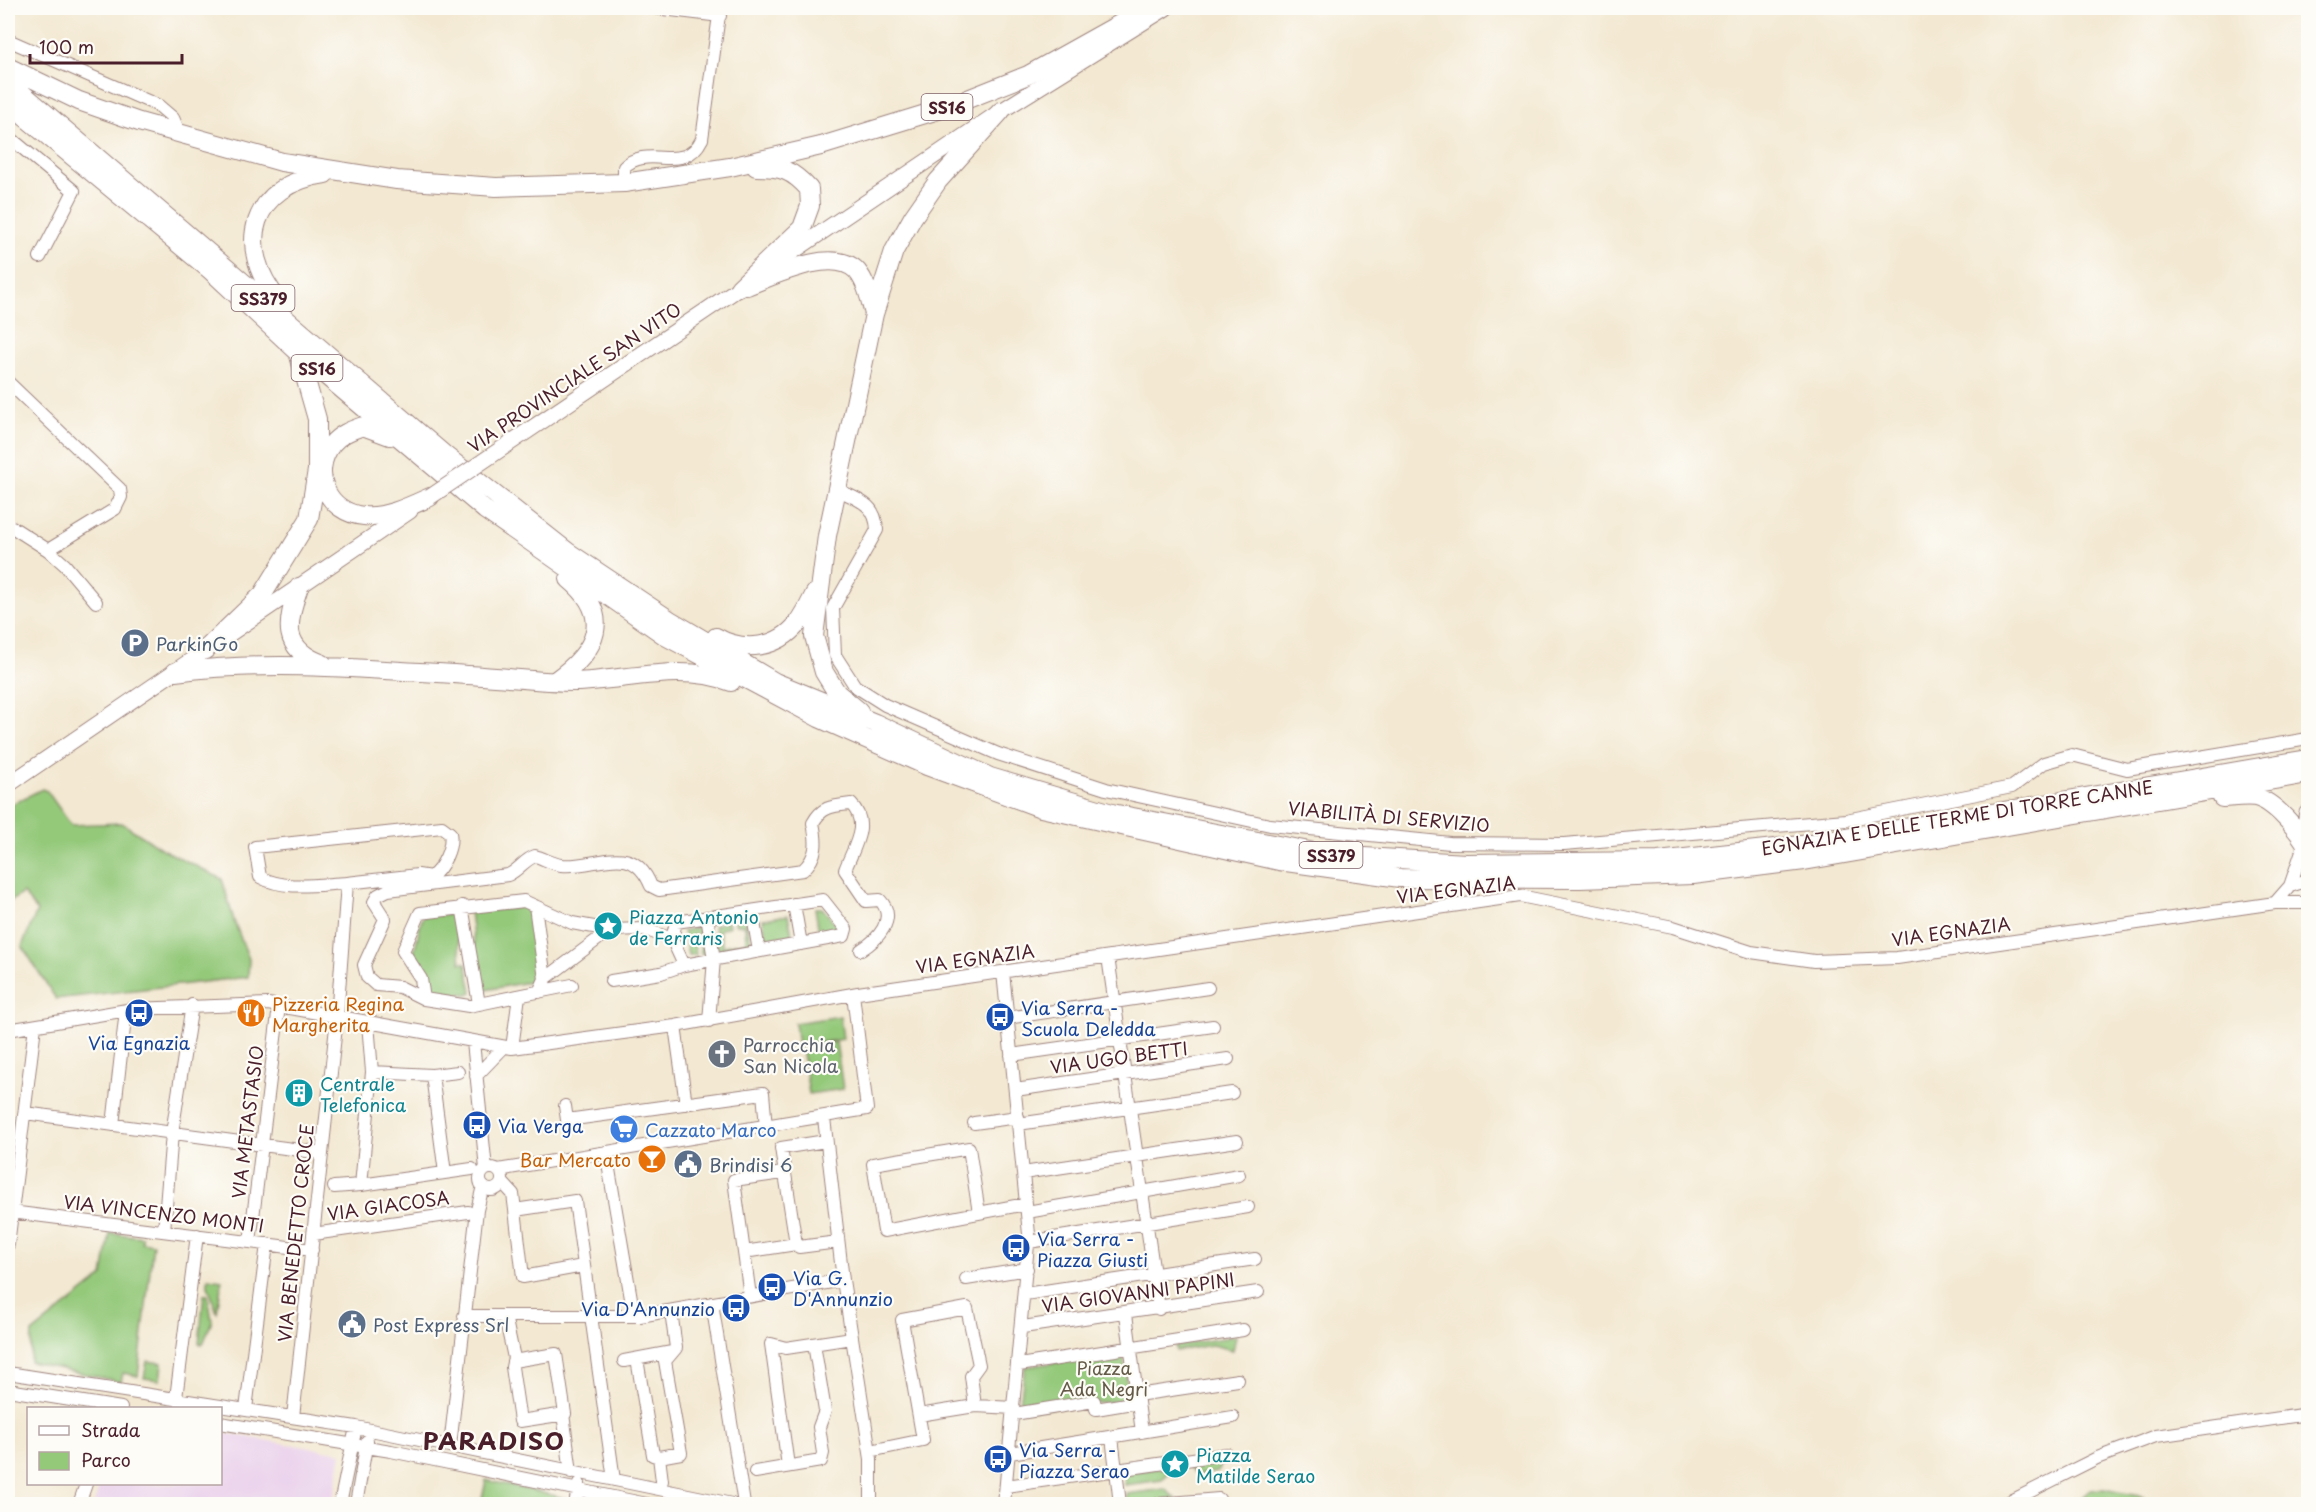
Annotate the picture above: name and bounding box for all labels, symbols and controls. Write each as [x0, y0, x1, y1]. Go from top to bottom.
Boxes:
scale bar [30, 27, 182, 65]
text: 100 m [39, 33, 94, 60]
road number: SS16 [922, 94, 972, 120]
road number: SS379 [232, 285, 294, 311]
street label: VIA PROVINCIALE SAN VITO [462, 295, 686, 459]
road number: SS16 [292, 355, 342, 381]
parking icon: ParkinGo [119, 627, 151, 659]
place label: ParkinGo [156, 630, 238, 657]
street label: EGNAZIA E DELLE TERME DI TORRE CANNE [1759, 773, 2155, 861]
street label: VIABILITÀ DI SERVIZIO [1287, 794, 1491, 838]
road number: SS379 [1300, 842, 1362, 868]
street label: VIA EGNAZIA [1395, 868, 1517, 910]
place label: Piazza Antonio de Ferraris [629, 903, 759, 951]
street label: VIA EGNAZIA [1890, 909, 2012, 953]
place icon: Piazza Antonio de Ferraris [592, 910, 624, 942]
street label: VIA EGNAZIA [914, 936, 1036, 980]
place label: Pizzeria Regina Margherita [272, 990, 404, 1038]
place label: Via Serra - Scuola Deledda [1021, 994, 1156, 1042]
bus stop icon: Via Egnazia [123, 997, 155, 1029]
restaurant icon: Pizzeria Regina Margherita [235, 997, 267, 1029]
bus stop icon: Via Serra - Scuola Deledda [984, 1001, 1016, 1033]
place label: Via Egnazia [88, 1029, 191, 1056]
place label: Parrocchia San Nicola [743, 1031, 839, 1079]
street label: VIA UGO BETTI [1048, 1034, 1190, 1080]
church icon: Parrocchia San Nicola [706, 1038, 738, 1070]
street label: VIA METASTASIO [224, 1044, 270, 1200]
place label: Centrale Telefonica [320, 1070, 407, 1118]
building icon: Centrale Telefonica [283, 1077, 315, 1109]
bus stop icon: Via Verga [461, 1109, 493, 1141]
place label: Via Verga [498, 1112, 584, 1139]
supermarket icon: Cazzato Marco [608, 1113, 640, 1145]
place label: Cazzato Marco [645, 1116, 777, 1143]
street label: VIA BENEDETTO CROCE [270, 1123, 320, 1343]
bar icon: Bar Mercato [636, 1143, 668, 1175]
place label: Bar Mercato [520, 1146, 631, 1173]
public building icon: Brindisi 6 [672, 1148, 704, 1180]
place label: Brindisi 6 [709, 1151, 792, 1178]
street label: VIA GIACOSA [325, 1183, 451, 1227]
street label: VIA VINCENZO MONTI [62, 1187, 266, 1239]
place label: Via Serra - Piazza Giusti [1037, 1225, 1148, 1273]
bus stop icon: Via Serra - Piazza Giusti [1000, 1232, 1032, 1264]
place label: Via G. D'Annunzio [793, 1264, 893, 1312]
street label: VIA GIOVANNI PAPINI [1040, 1265, 1236, 1319]
bus stop icon: Via G. D'Annunzio [756, 1271, 788, 1303]
bus stop icon: Via D'Annunzio [720, 1292, 752, 1324]
place label: Via D'Annunzio [581, 1295, 715, 1322]
public building icon: Post Express Srl [336, 1308, 368, 1340]
place label: Post Express Srl [373, 1311, 509, 1338]
park label: Piazza Ada Negri [1060, 1354, 1148, 1402]
legend [27, 1407, 222, 1485]
text: Strada [81, 1416, 141, 1443]
district label: PARADISO [423, 1422, 565, 1458]
place label: Via Serra - Piazza Serao [1019, 1436, 1129, 1484]
place label: Piazza Matilde Serao [1196, 1441, 1315, 1489]
bus stop icon: Via Serra - Piazza Serao [982, 1443, 1014, 1475]
text: Parco [81, 1446, 131, 1473]
place icon: Piazza Matilde Serao [1159, 1448, 1191, 1480]

